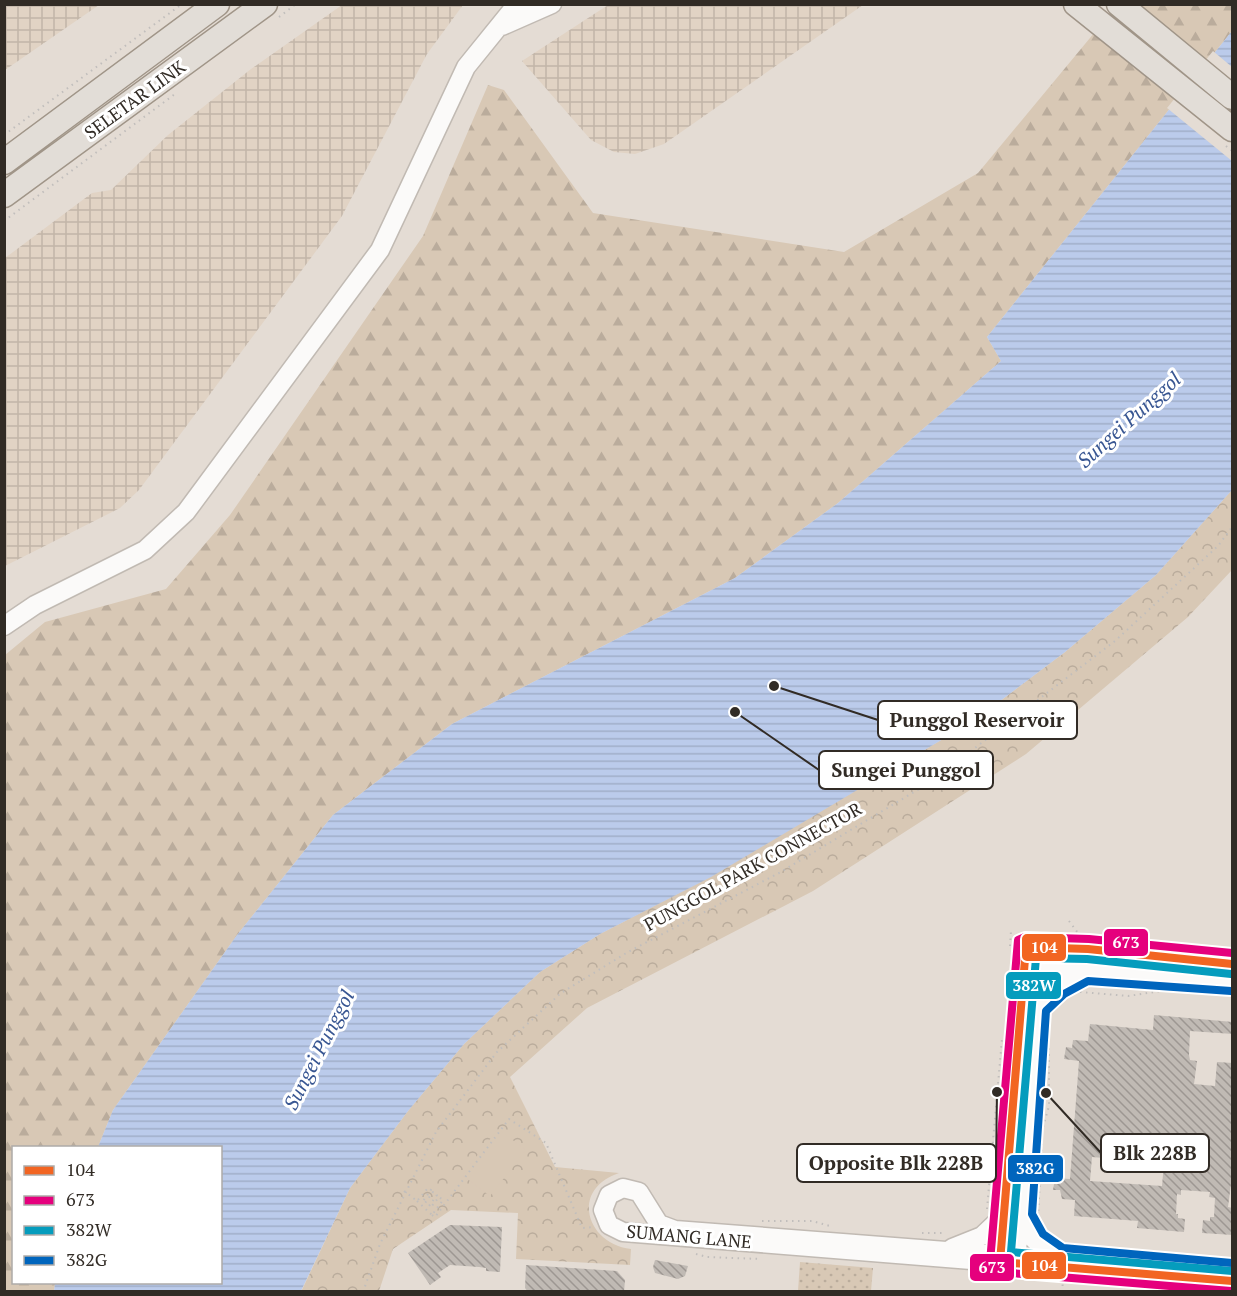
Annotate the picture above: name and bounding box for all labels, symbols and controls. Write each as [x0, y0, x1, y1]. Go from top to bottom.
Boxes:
street label: SELETAR LINK [79, 54, 190, 144]
water label: Sungei Punggol [1071, 365, 1187, 474]
callout: Punggol Reservoir [878, 701, 1077, 739]
text: Punggol Reservoir [890, 706, 1065, 733]
callout: Sungei Punggol [819, 751, 993, 789]
text: Sungei Punggol [831, 756, 981, 783]
street label: PUNGGOL PARK CONNECTOR [639, 796, 866, 936]
line badge: 673 [1103, 928, 1149, 957]
text: 673 [1112, 931, 1140, 953]
line badge: 104 [1021, 933, 1067, 962]
text: 104 [1030, 936, 1058, 958]
line badge: 382W [1005, 971, 1062, 1000]
text: 382W [1012, 974, 1056, 996]
water label: Sungei Punggol [277, 985, 361, 1114]
callout: Blk 228B [1101, 1134, 1209, 1172]
text: Blk 228B [1113, 1139, 1197, 1166]
callout: Opposite Blk 228B [797, 1144, 996, 1182]
legend [12, 1146, 222, 1284]
text: Opposite Blk 228B [809, 1149, 983, 1176]
line badge: 382G [1007, 1154, 1064, 1183]
text: 104 [66, 1157, 95, 1181]
text: 382G [1016, 1157, 1055, 1179]
text: 673 [66, 1187, 95, 1211]
text: 382W [66, 1217, 112, 1241]
street label: SUMANG LANE [626, 1219, 753, 1253]
text: 382G [66, 1247, 108, 1271]
line badge: 104 [1021, 1251, 1067, 1280]
line badge: 673 [969, 1253, 1015, 1282]
text: 104 [1030, 1254, 1058, 1276]
text: 673 [978, 1256, 1006, 1278]

